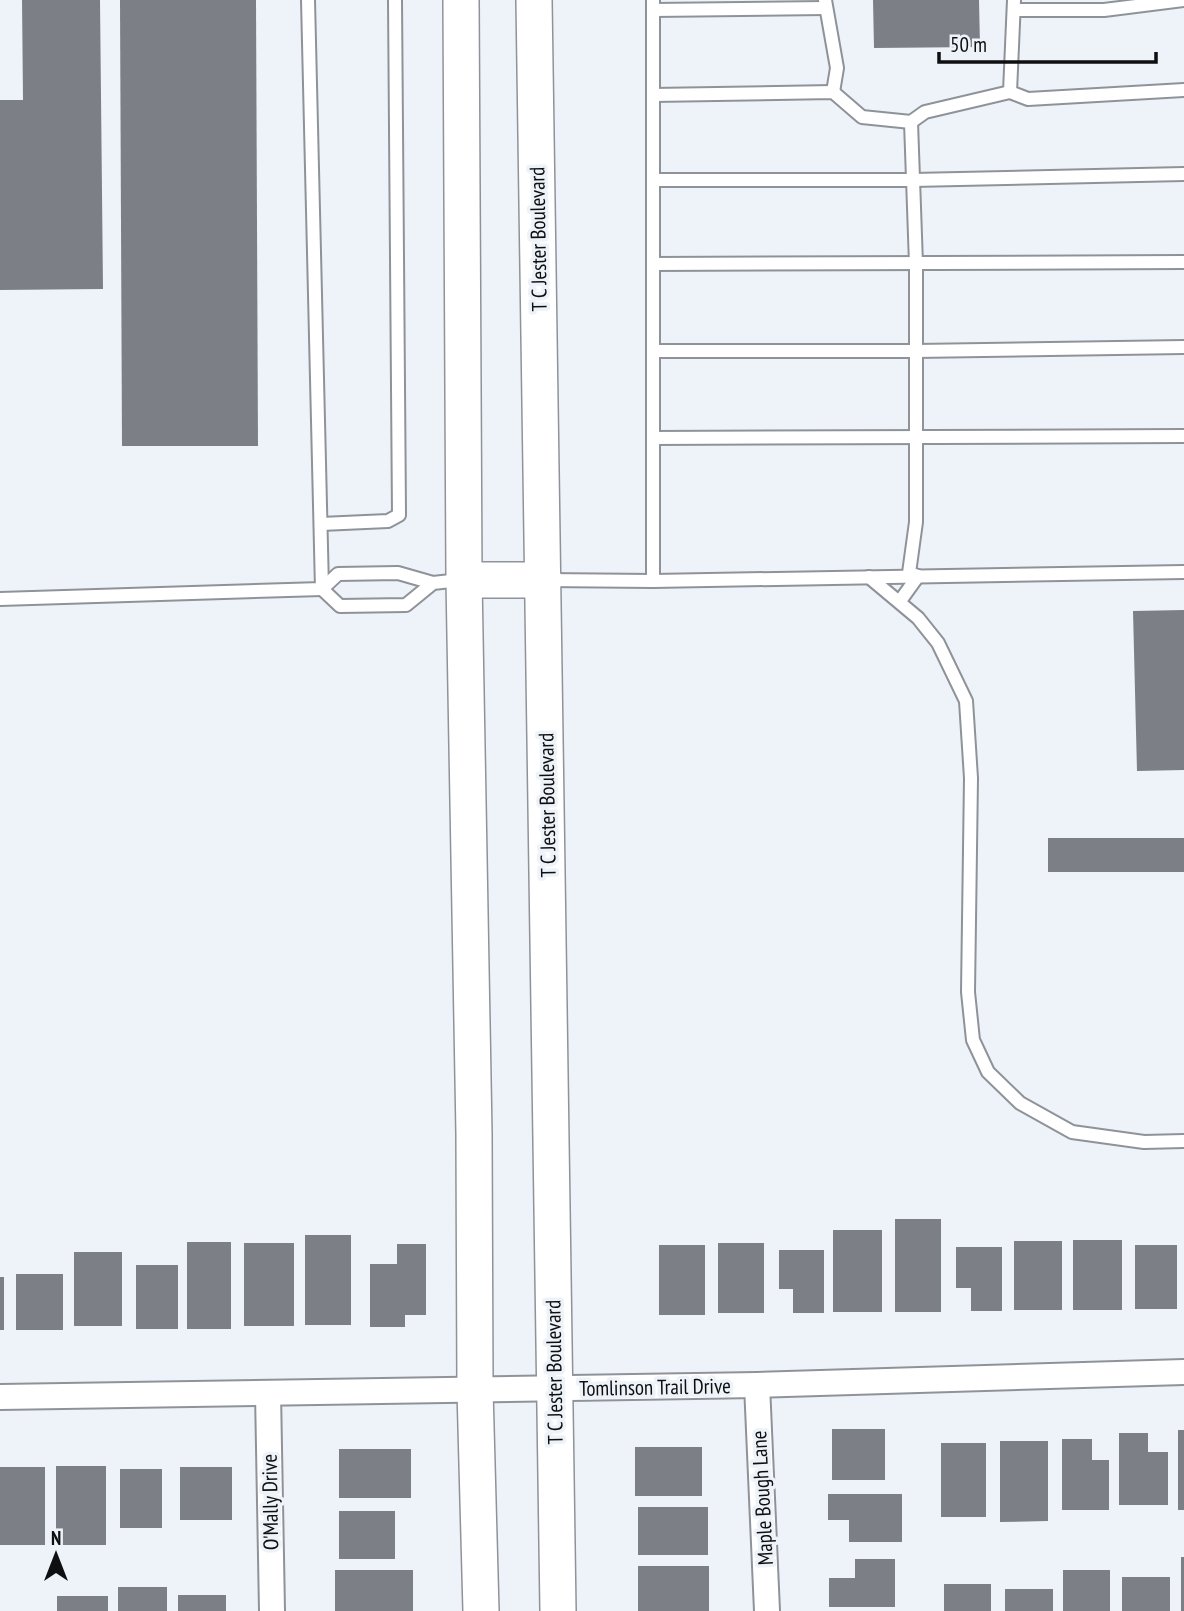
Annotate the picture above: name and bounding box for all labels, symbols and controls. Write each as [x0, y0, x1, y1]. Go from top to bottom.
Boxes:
scale bar [939, 21, 1156, 65]
text: 50 m [950, 31, 987, 58]
street label: T C Jester Boulevard [523, 166, 553, 312]
street label: T C Jester Boulevard [532, 732, 562, 878]
street label: T C Jester Boulevard [539, 1299, 569, 1445]
street label: Tomlinson Trail Drive [579, 1372, 731, 1402]
street label: Maple Bough Lane [745, 1430, 779, 1566]
street label: O'Mally Drive [256, 1454, 284, 1550]
north arrow [21, 1520, 91, 1590]
text: N [51, 1526, 61, 1550]

